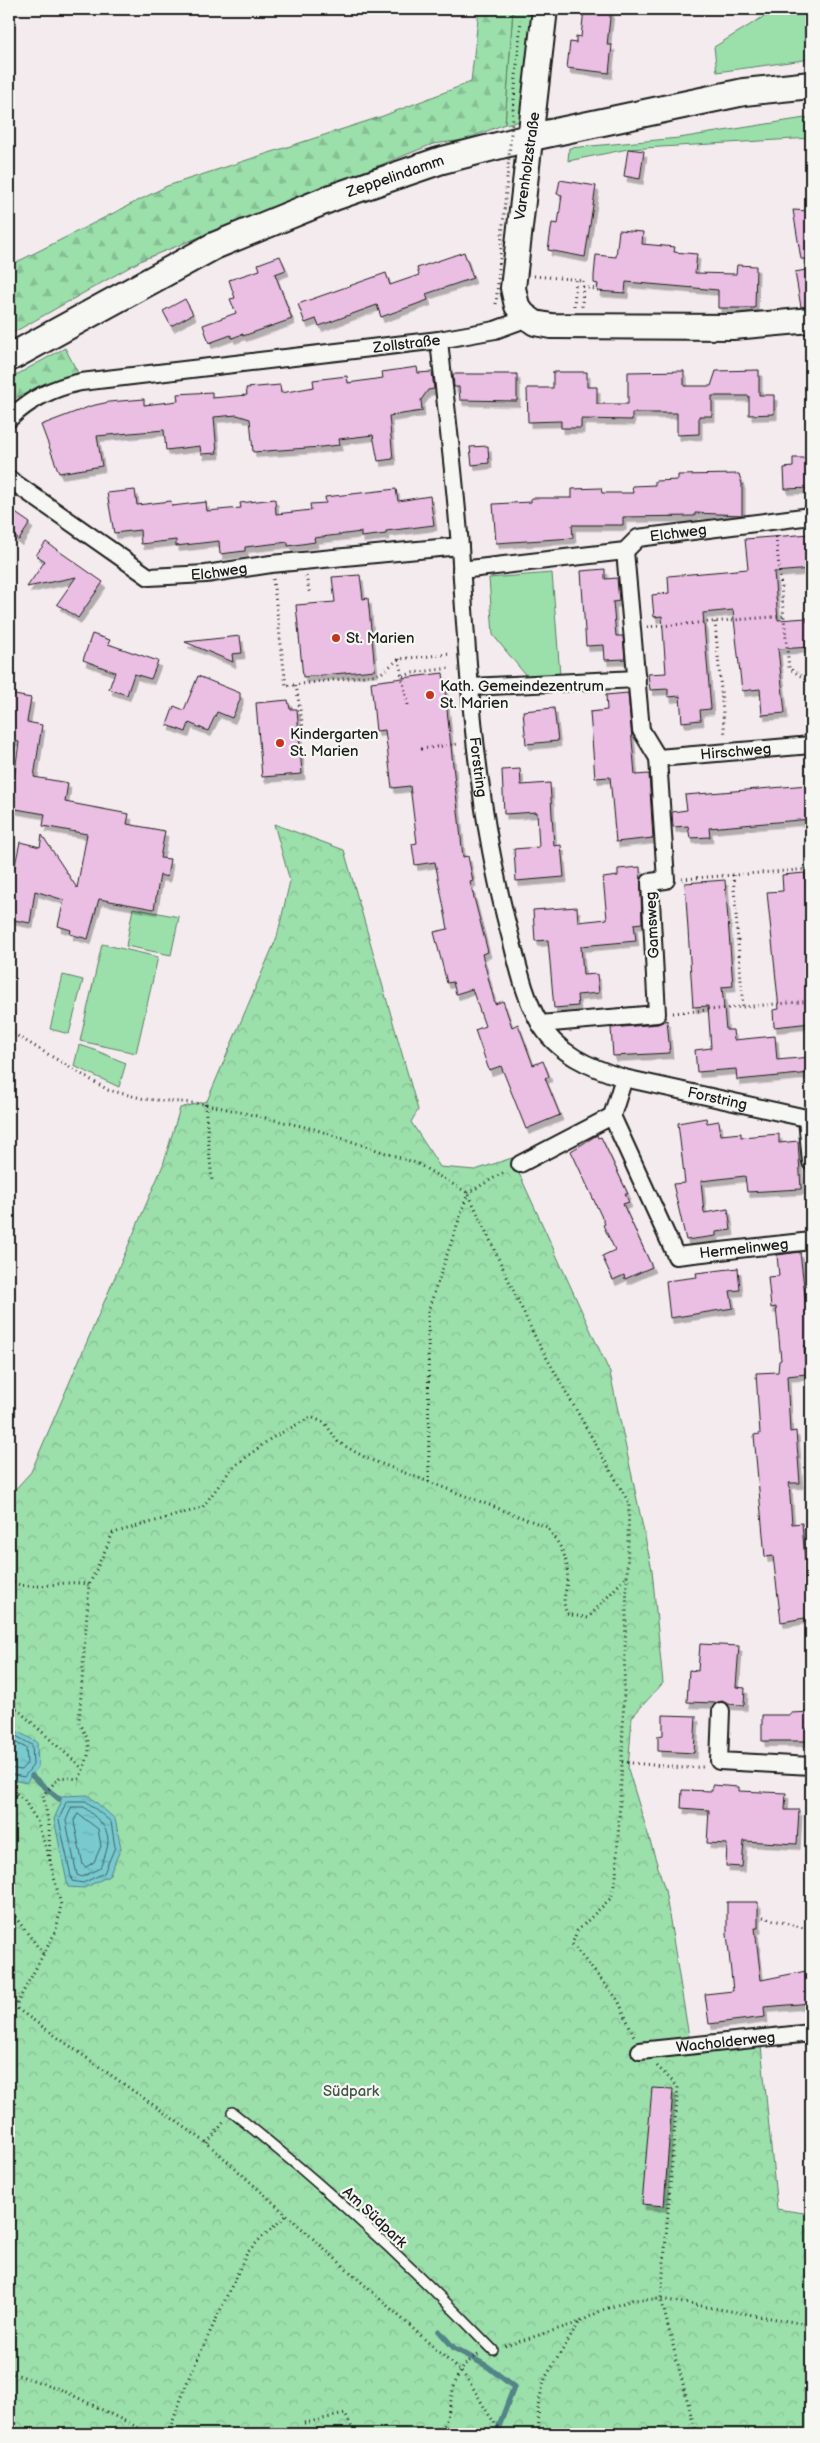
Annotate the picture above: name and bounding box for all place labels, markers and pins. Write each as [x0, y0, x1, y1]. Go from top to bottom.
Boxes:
place label: St. Marien [346, 629, 414, 648]
marker: St. Marien [330, 632, 342, 644]
place label: Kath. Gemeindezentrum St. Marien [440, 677, 604, 713]
marker: Kath. Gemeindezentrum St. Marien [424, 689, 436, 701]
place label: Kindergarten St. Marien [290, 725, 379, 761]
marker: Kindergarten St. Marien [274, 737, 286, 749]

